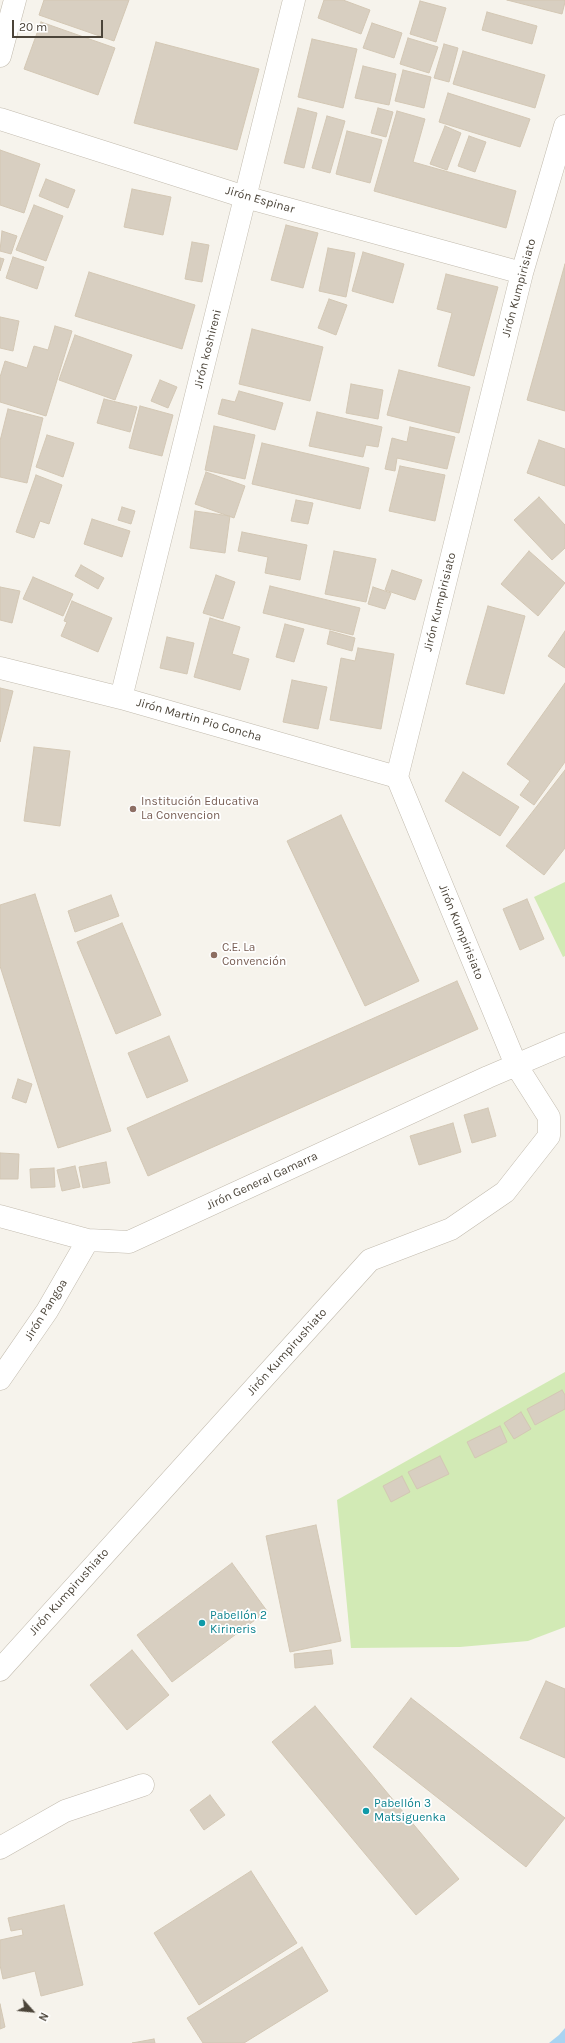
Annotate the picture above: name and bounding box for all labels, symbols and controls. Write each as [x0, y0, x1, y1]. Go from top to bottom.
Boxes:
scale bar [14, 12, 105, 38]
text: 20 m [19, 20, 47, 34]
street label: Jirón Espinar [224, 183, 296, 217]
street label: Jirón Kumpirisiato [499, 237, 539, 339]
street label: Jirón koshireni [191, 308, 225, 390]
street label: Jirón Kumpirisiato [421, 551, 459, 653]
street label: Jirón Martin Pio Concha [135, 695, 263, 745]
place label: Institución Educativa La Convencion [141, 795, 259, 823]
marker: Institución Educativa La Convencion [128, 804, 138, 814]
street label: Jirón Kumpirisiato [435, 882, 487, 982]
place label: C.E. La Convención [222, 941, 286, 969]
marker: C.E. La Convención [209, 950, 219, 960]
street label: Jirón General Gamarra [204, 1149, 320, 1213]
street label: Jirón Pangoa [21, 1277, 71, 1343]
street label: Jirón Kumpirushiato [244, 1305, 330, 1399]
street label: Jirón Kumpirushiato [26, 1545, 112, 1639]
place label: Pabellón 2 Kirineris [210, 1609, 267, 1637]
marker: Pabellón 2 Kirineris [197, 1618, 207, 1628]
place label: Pabellón 3 Matsiguenka [374, 1797, 446, 1825]
marker: Pabellón 3 Matsiguenka [361, 1806, 371, 1816]
north arrow [12, 1991, 52, 2031]
text: N [36, 2010, 51, 2023]

